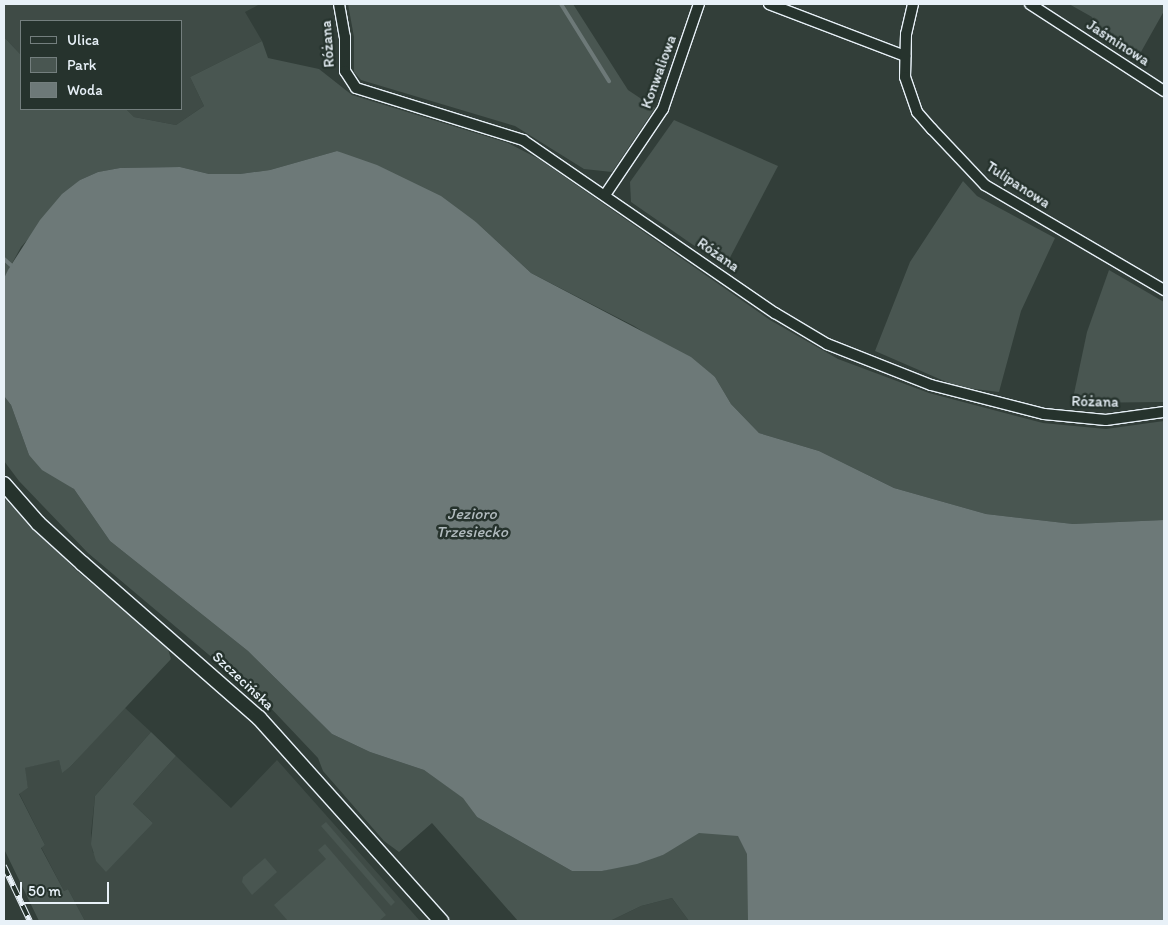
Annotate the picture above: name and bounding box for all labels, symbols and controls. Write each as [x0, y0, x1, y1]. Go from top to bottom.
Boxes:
street label: Jaśminowa [1083, 16, 1153, 70]
legend [20, 20, 182, 110]
street label: Różana [317, 20, 339, 68]
text: Ulica [67, 31, 99, 49]
street label: Konwaliowa [637, 33, 681, 111]
text: Park [67, 56, 97, 74]
text: Woda [67, 81, 103, 99]
street label: Tulipanowa [983, 158, 1053, 212]
street label: Różana [694, 234, 742, 276]
street label: Różana [1071, 393, 1119, 411]
water label: Jezioro Trzesiecko [436, 504, 508, 542]
street label: Szczecińska [208, 648, 278, 714]
scale bar [22, 872, 111, 904]
text: 50 m [28, 882, 61, 900]

